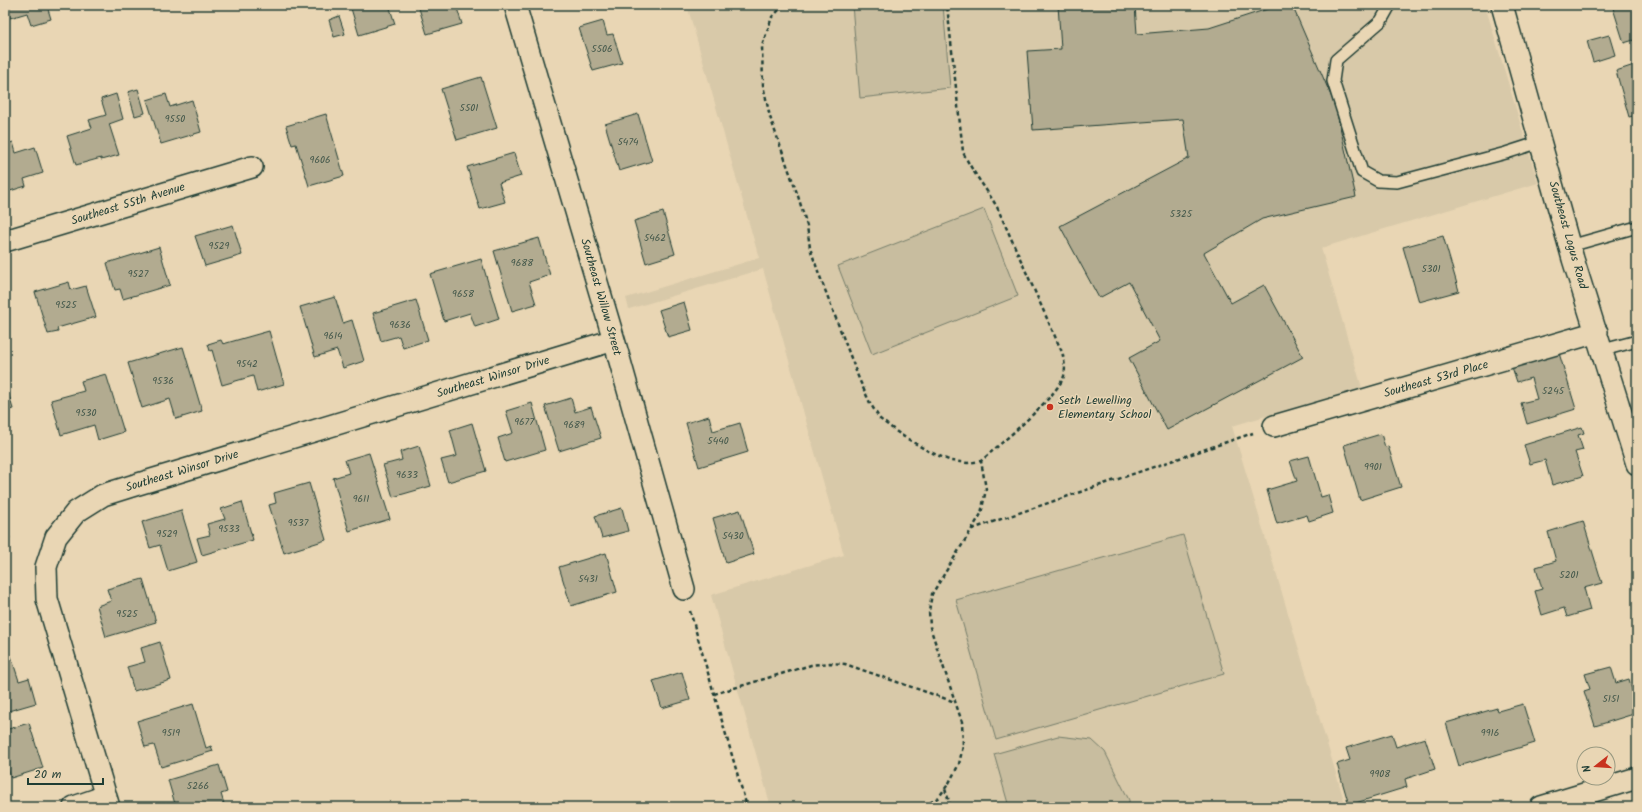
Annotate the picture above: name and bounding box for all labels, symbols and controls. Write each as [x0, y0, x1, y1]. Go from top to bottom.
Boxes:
house number: 5506 [591, 41, 613, 57]
house number: 5501 [460, 100, 478, 116]
house number: 9550 [165, 111, 185, 127]
house number: 5474 [618, 134, 639, 150]
house number: 9606 [310, 152, 331, 168]
street label: Southeast 55th Avenue [69, 177, 188, 230]
street label: Southeast Logus Road [1543, 179, 1593, 292]
house number: 5325 [1170, 206, 1193, 222]
house number: 5462 [644, 230, 666, 246]
street label: Southeast Willow Street [575, 236, 627, 358]
house number: 9529 [209, 238, 230, 254]
house number: 9688 [511, 255, 534, 271]
house number: 5301 [1421, 261, 1441, 277]
house number: 9527 [128, 266, 149, 282]
house number: 9658 [452, 286, 475, 302]
house number: 9525 [55, 297, 77, 313]
house number: 9636 [389, 317, 411, 333]
house number: 9614 [323, 328, 343, 344]
street label: Southeast Winsor Drive [434, 351, 552, 403]
street label: Southeast 53rd Place [1381, 355, 1491, 403]
house number: 9542 [236, 356, 258, 372]
house number: 9536 [152, 373, 174, 389]
house number: 5245 [1542, 383, 1565, 399]
place label: Seth Lewelling Elementary School [1058, 391, 1151, 424]
marker: Seth Lewelling Elementary School [1045, 402, 1055, 412]
house number: 9530 [76, 405, 96, 421]
house number: 9677 [514, 414, 534, 430]
house number: 9689 [563, 417, 585, 433]
house number: 5440 [707, 433, 729, 449]
street label: Southeast Winsor Drive [123, 445, 241, 497]
house number: 9901 [1364, 459, 1382, 475]
house number: 9633 [396, 467, 418, 483]
house number: 9611 [353, 491, 369, 507]
house number: 9537 [288, 515, 309, 531]
house number: 9533 [218, 521, 240, 537]
house number: 9529 [157, 526, 178, 542]
house number: 5430 [722, 528, 744, 544]
house number: 5201 [1559, 567, 1579, 583]
house number: 5431 [578, 571, 598, 587]
house number: 9525 [116, 606, 138, 622]
house number: 5151 [1602, 691, 1620, 707]
house number: 9519 [162, 725, 180, 741]
house number: 9916 [1481, 725, 1499, 741]
north arrow [1576, 746, 1616, 786]
scale bar [28, 760, 103, 786]
text: N [1578, 763, 1597, 775]
text: 20 m [34, 765, 62, 784]
house number: 9908 [1370, 766, 1391, 782]
house number: 5266 [187, 778, 209, 794]

